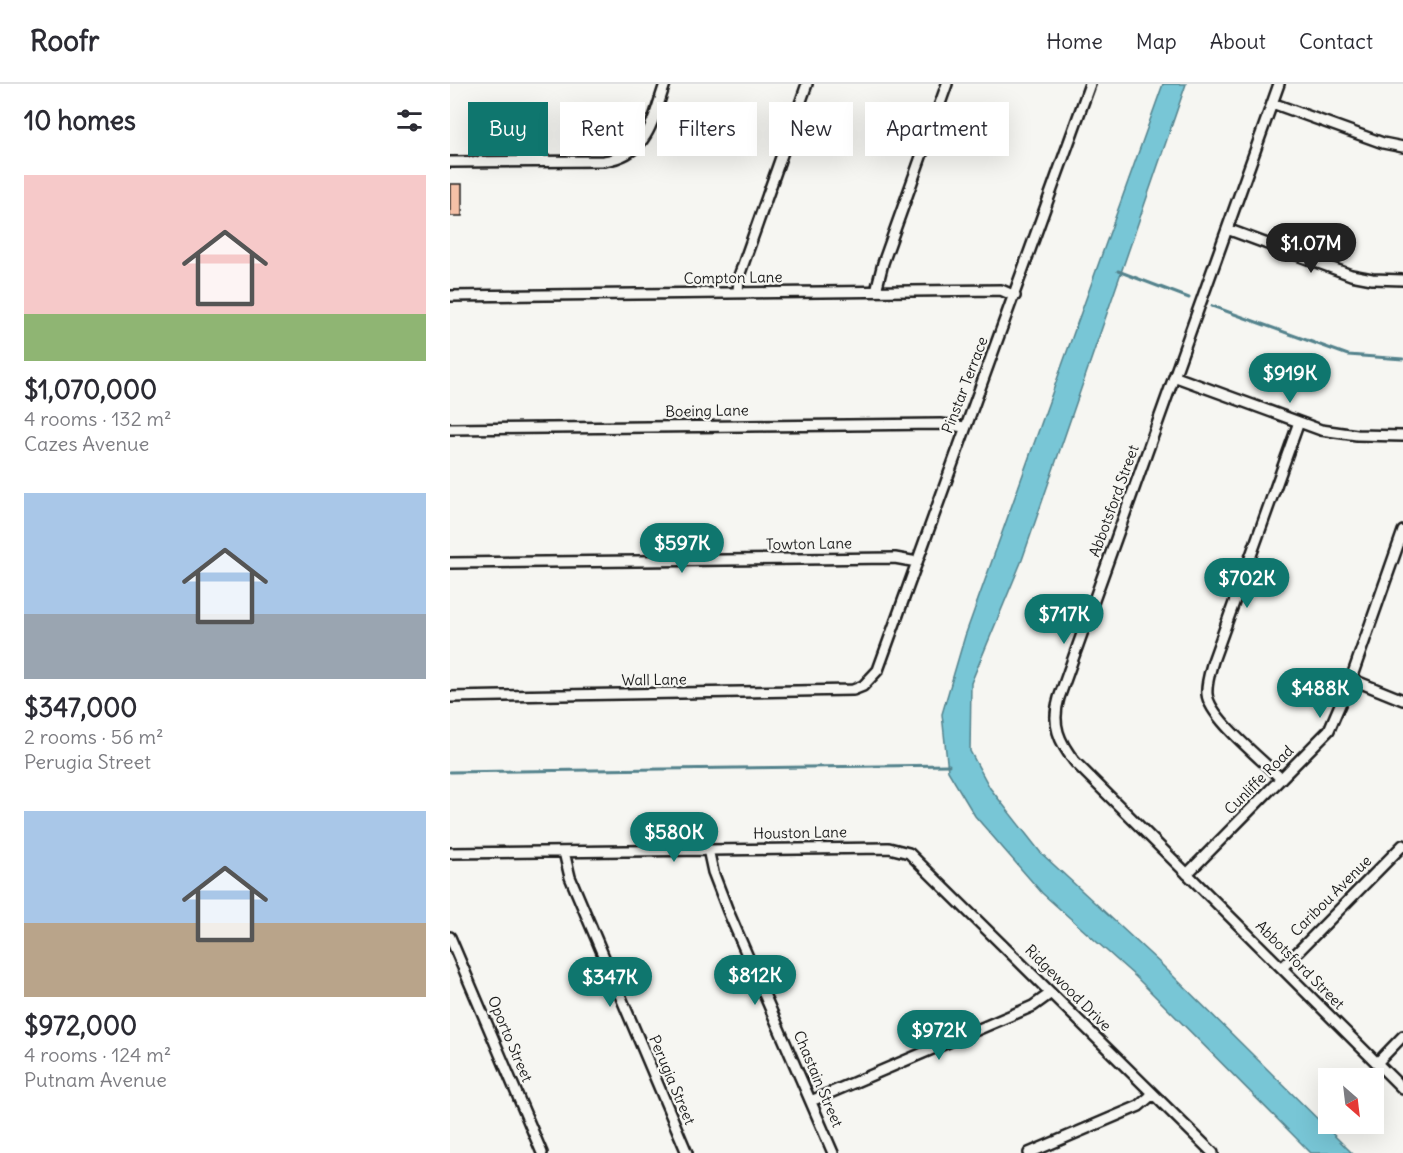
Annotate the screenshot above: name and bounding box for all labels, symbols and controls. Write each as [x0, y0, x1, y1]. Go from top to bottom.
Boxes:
text: Roofr [30, 23, 99, 59]
text: Home [1046, 28, 1103, 55]
text: Map [1136, 28, 1177, 55]
text: About [1210, 28, 1266, 55]
text: Contact [1299, 28, 1373, 55]
chip: Buy [468, 102, 548, 156]
chip: Rent [560, 102, 645, 156]
chip: Filters [657, 102, 757, 156]
chip: New [769, 102, 853, 156]
chip: Apartment [865, 102, 1009, 156]
text: 10 homes [24, 104, 136, 137]
icon: filters [393, 104, 426, 137]
icon: home [171, 214, 279, 322]
pin: $1.07M [1262, 223, 1360, 274]
text: $1.07M [1280, 230, 1342, 255]
street label: Compton Lane [683, 267, 783, 288]
street label: Pinstar Terrace [937, 334, 992, 436]
pin: $919K [1248, 353, 1332, 404]
text: $919K [1263, 360, 1317, 385]
text: $1,070,000 [24, 373, 157, 406]
street label: Boeing Lane [665, 400, 749, 421]
text: 4 rooms · 132 m² [24, 406, 171, 431]
text: Cazes Avenue [24, 431, 149, 456]
street label: Abbotsford Street [1084, 442, 1143, 559]
pin: $597K [640, 523, 724, 574]
text: $597K [654, 530, 710, 555]
icon: home [171, 532, 279, 640]
street label: Towton Lane [766, 533, 852, 554]
pin: $702K [1205, 558, 1289, 609]
text: $702K [1218, 565, 1276, 590]
pin: $717K [1022, 594, 1106, 645]
text: $717K [1039, 601, 1089, 626]
pin: $488K [1278, 668, 1362, 719]
street label: Wall Lane [621, 669, 687, 690]
text: $488K [1291, 675, 1349, 700]
text: $347,000 [24, 691, 137, 724]
text: 2 rooms · 56 m² [24, 724, 164, 749]
street label: Cunliffe Road [1220, 741, 1297, 818]
text: Perugia Street [24, 749, 151, 774]
pin: $580K [632, 812, 716, 863]
text: $580K [644, 819, 704, 844]
street label: Houston Lane [753, 822, 847, 843]
icon: home [171, 850, 279, 958]
street label: Caribou Avenue [1286, 851, 1375, 940]
street label: Abbotsford Street [1252, 916, 1349, 1013]
street label: Ridgewood Drive [1021, 940, 1116, 1035]
pin: $812K [713, 955, 797, 1006]
pin: $347K [568, 957, 652, 1008]
text: $812K [728, 962, 782, 987]
text: $347K [582, 964, 638, 989]
street label: Oporto Street [484, 993, 537, 1085]
text: $972,000 [24, 1009, 137, 1042]
pin: $972K [897, 1010, 981, 1061]
text: $972K [911, 1017, 967, 1042]
street label: Chastain Street [790, 1028, 847, 1130]
street label: Perugia Street [645, 1032, 700, 1127]
text: 4 rooms · 124 m² [24, 1042, 171, 1067]
text: Putnam Avenue [24, 1067, 167, 1092]
north arrow [1318, 1068, 1384, 1134]
map controls [1318, 1068, 1384, 1134]

